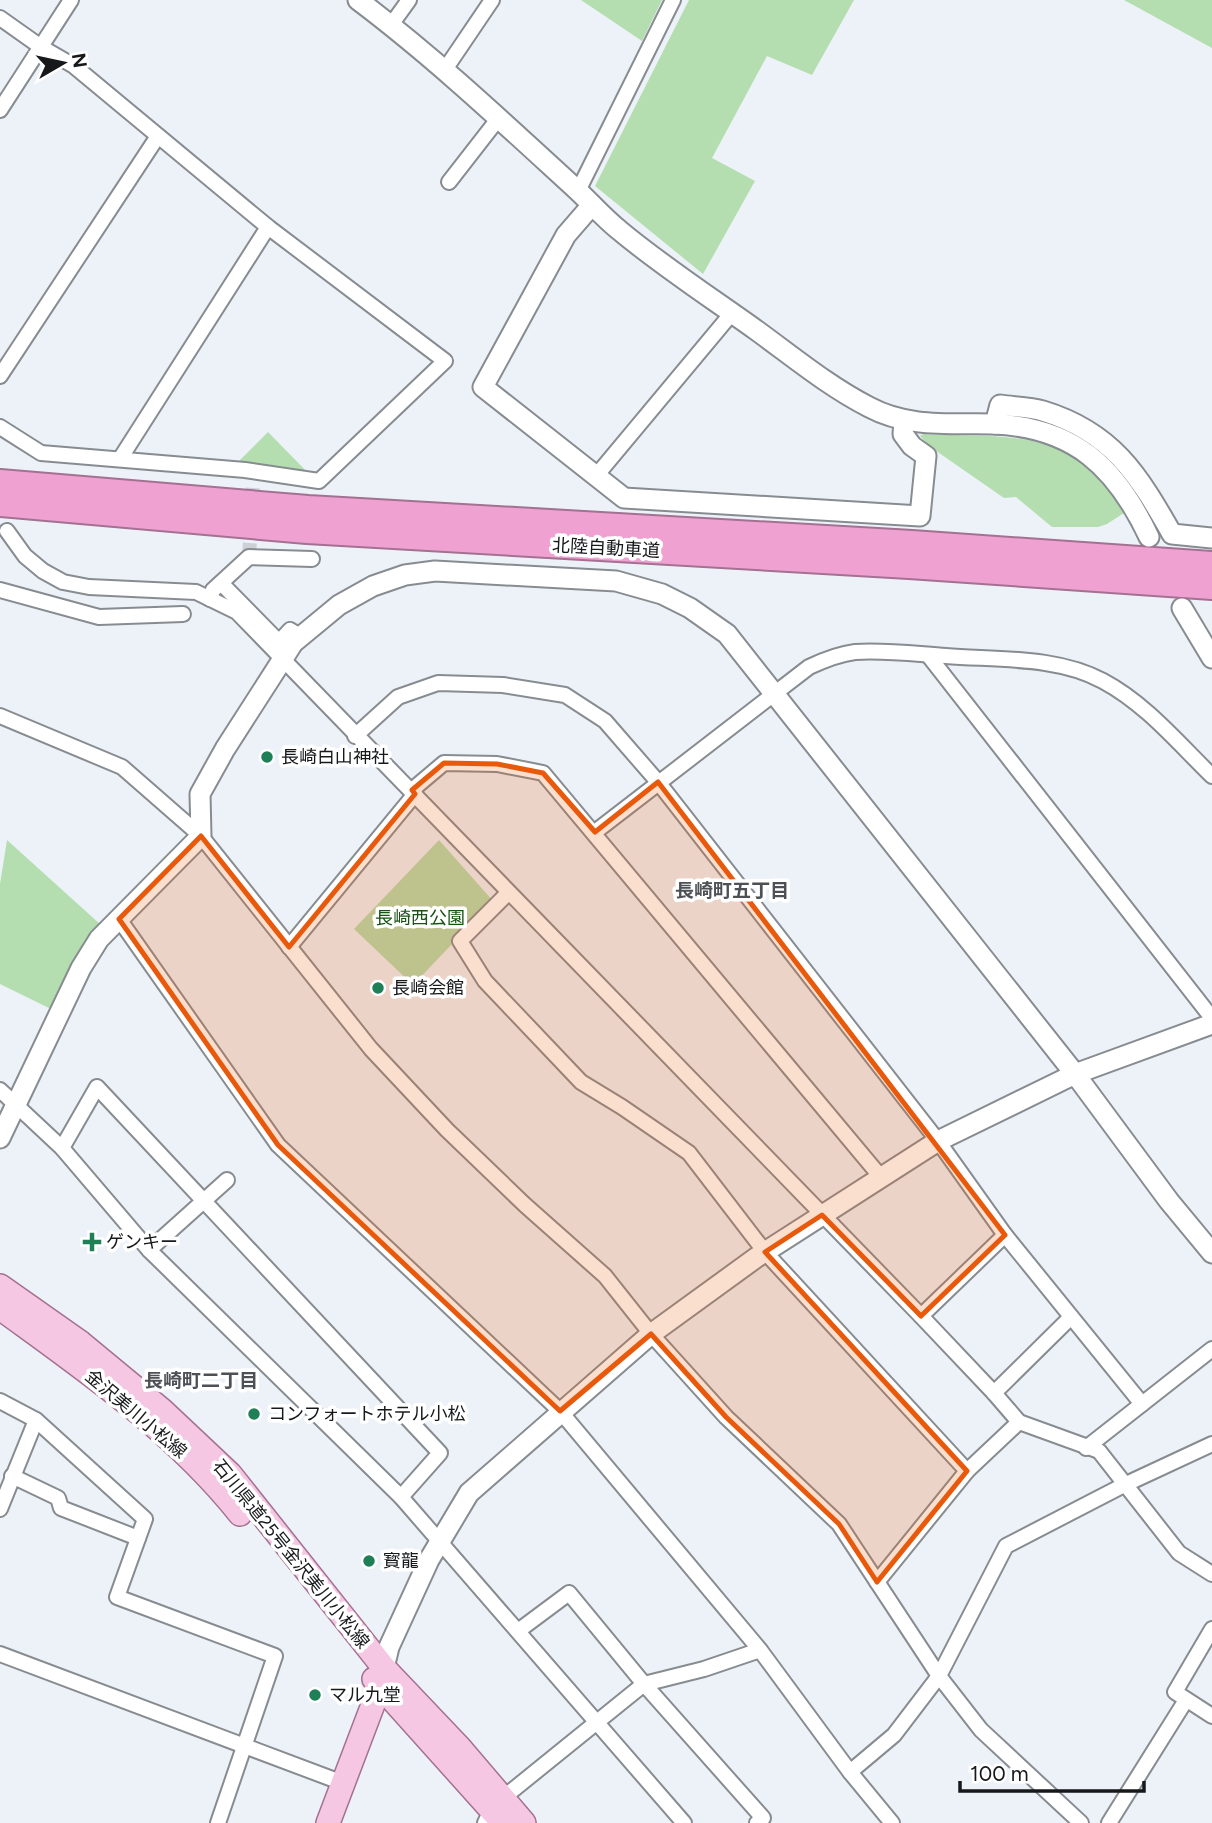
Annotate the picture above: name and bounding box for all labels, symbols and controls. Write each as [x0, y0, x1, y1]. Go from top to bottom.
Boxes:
north arrow [28, 28, 98, 98]
text: N [67, 51, 92, 69]
street label: 北陸自動車道 [551, 534, 661, 562]
place label: 長崎白山神社 [281, 746, 389, 768]
marker: 長崎白山神社 [259, 749, 275, 765]
district label: 長崎町五丁目 [675, 879, 789, 902]
park label: 長崎西公園 [375, 907, 465, 929]
place label: 長崎会館 [392, 977, 464, 999]
marker: 長崎会館 [370, 980, 386, 996]
place label: ゲンキー [106, 1231, 178, 1253]
marker: ゲンキー [84, 1234, 100, 1250]
street label: 金沢美川小松線 [81, 1365, 191, 1463]
district label: 長崎町二丁目 [144, 1369, 258, 1392]
place label: コンフォートホテル小松 [268, 1403, 465, 1425]
marker: コンフォートホテル小松 [246, 1406, 262, 1422]
street label: 石川県道25号金沢美川小松線 [208, 1455, 374, 1653]
place label: 寳龍 [383, 1550, 419, 1572]
marker: 寳龍 [361, 1553, 377, 1569]
place label: マル九堂 [329, 1684, 401, 1706]
marker: マル九堂 [307, 1687, 323, 1703]
scale bar [960, 1750, 1144, 1794]
text: 100 m [970, 1761, 1029, 1786]

